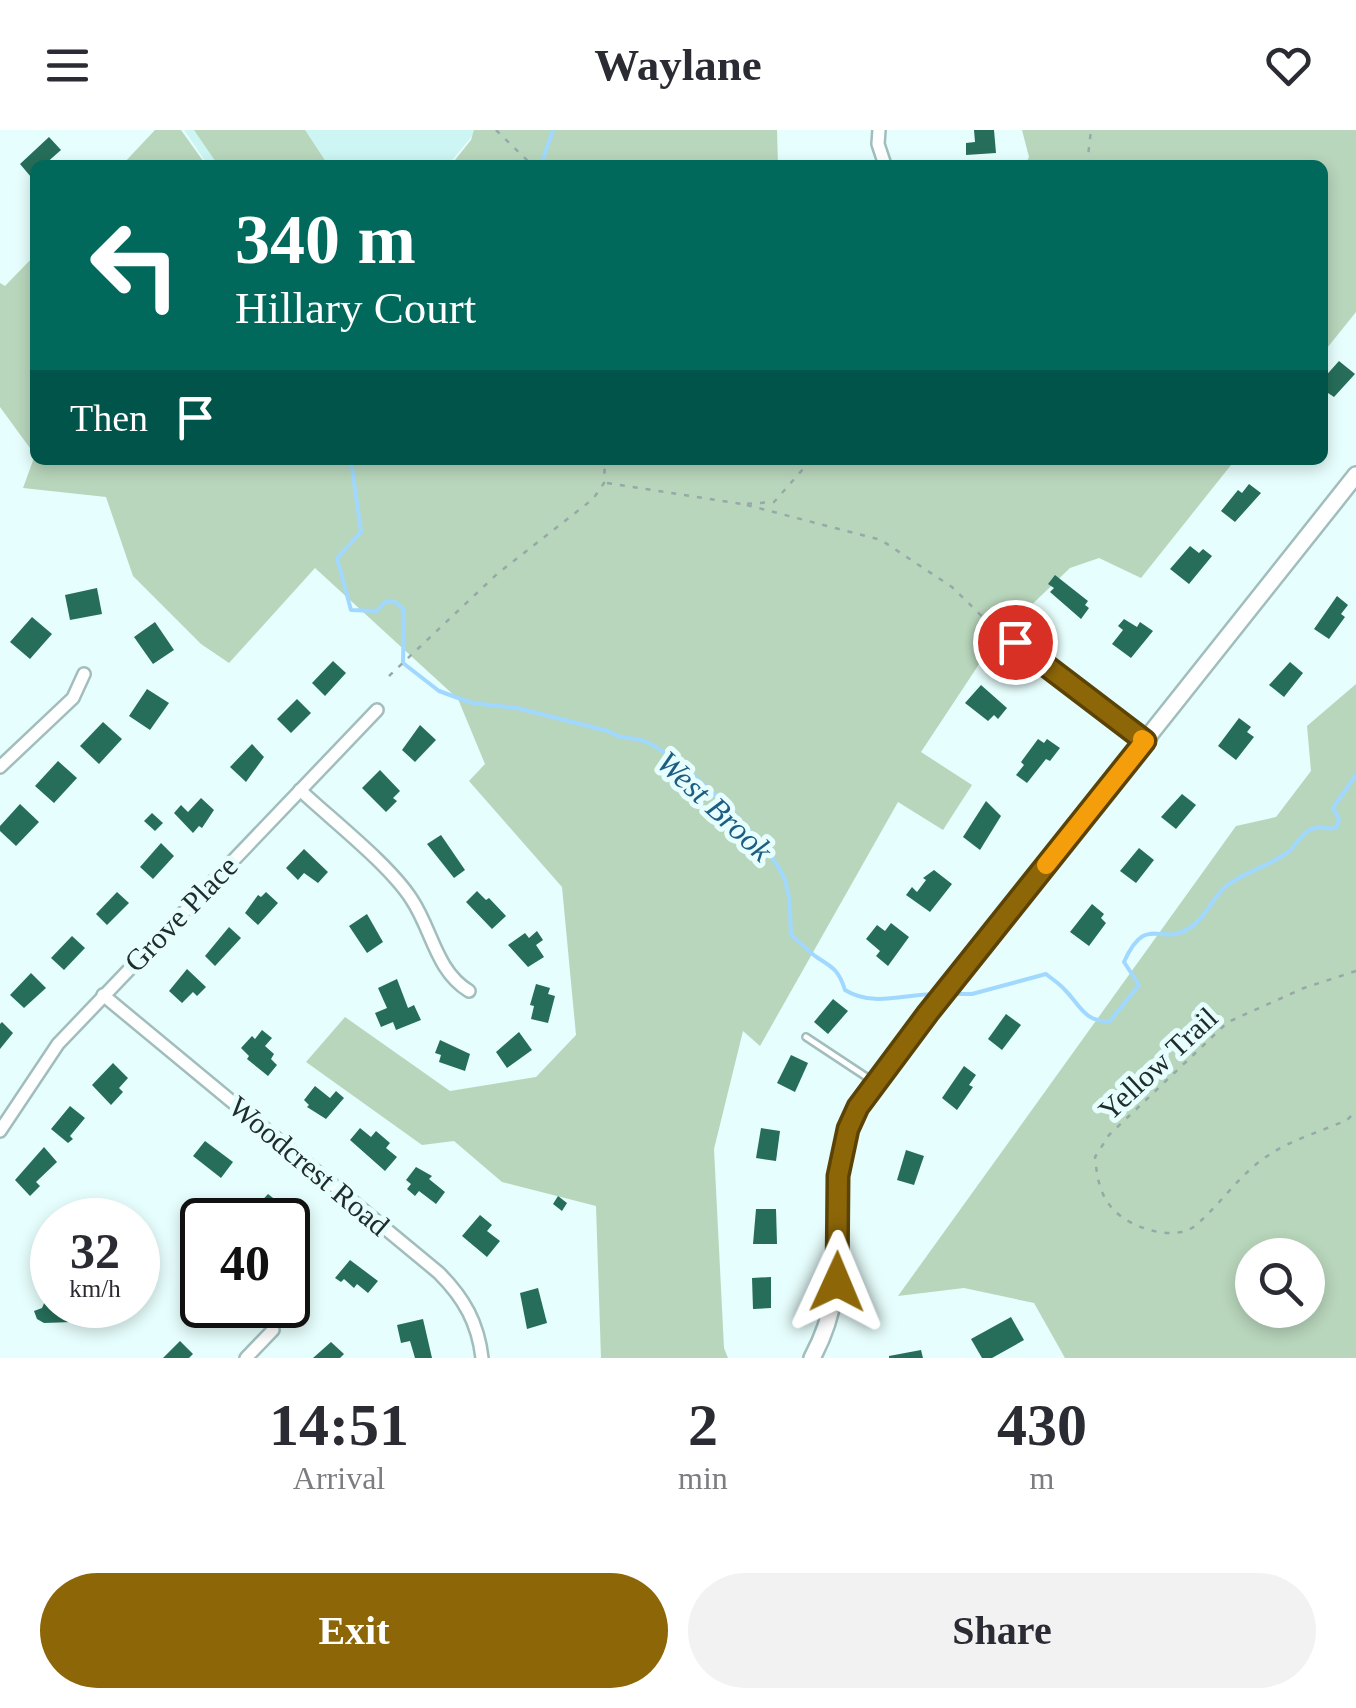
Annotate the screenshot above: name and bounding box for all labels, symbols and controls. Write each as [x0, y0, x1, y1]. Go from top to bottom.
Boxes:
icon: menu [40, 38, 95, 93]
icon: heart [1261, 38, 1316, 93]
text: Waylane [594, 40, 762, 90]
icon: left [70, 200, 200, 330]
text: 340 m [235, 201, 416, 278]
text: Hillary Court [235, 283, 476, 333]
icon: arrive [168, 390, 223, 445]
text: Then [70, 397, 148, 439]
pin [973, 600, 1058, 685]
icon: arrive [988, 615, 1043, 670]
water label: West Brook [650, 744, 781, 869]
street label: Grove Place [118, 849, 244, 978]
street label: Yellow Trail [1092, 1001, 1224, 1127]
street label: Woodcrest Road [223, 1089, 396, 1242]
speed limit sign: 40 [180, 1198, 310, 1328]
text: 32 [70, 1223, 120, 1279]
position arrow [785, 1230, 889, 1334]
map controls [1235, 1238, 1325, 1328]
button: search [1235, 1238, 1325, 1328]
text: km/h [69, 1275, 121, 1302]
text: 14:51 [269, 1392, 409, 1458]
text: 2 [688, 1392, 718, 1458]
text: 430 [997, 1392, 1087, 1458]
text: Arrival [293, 1460, 385, 1496]
text: min [678, 1460, 728, 1496]
text: m [1029, 1460, 1054, 1496]
button: Exit [40, 1573, 668, 1688]
button: Share [688, 1573, 1316, 1688]

